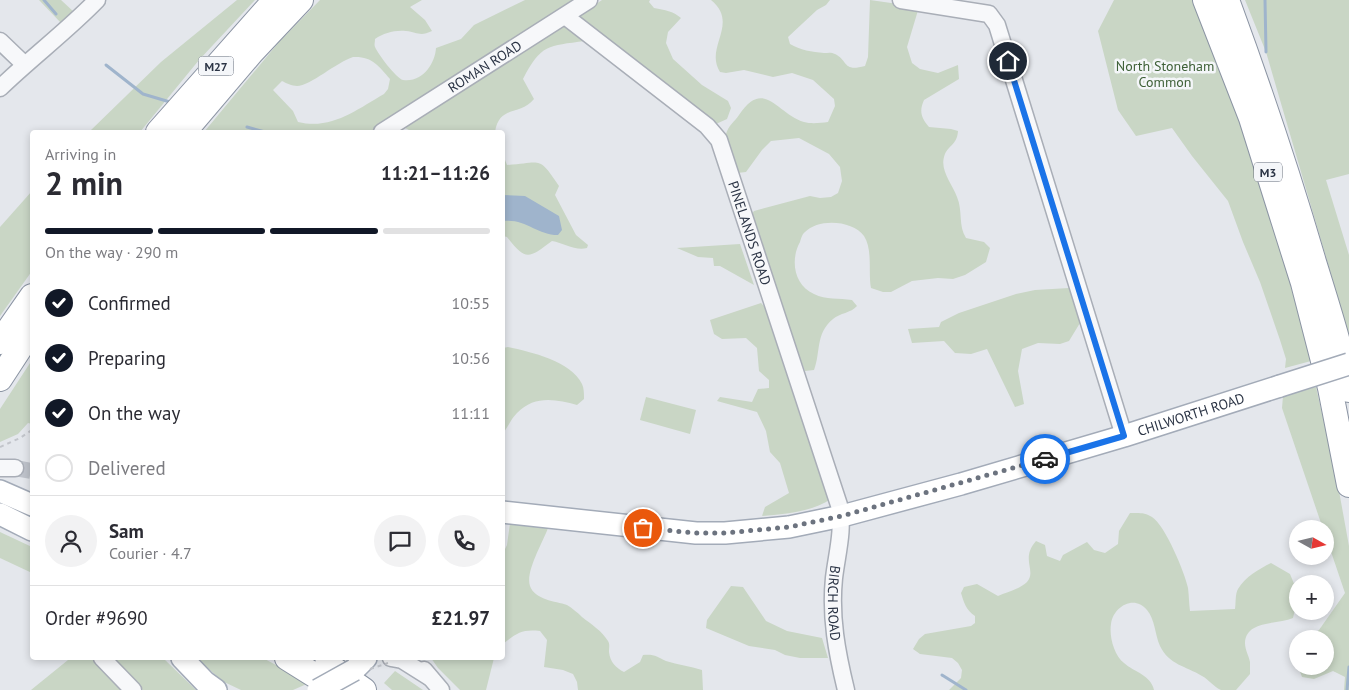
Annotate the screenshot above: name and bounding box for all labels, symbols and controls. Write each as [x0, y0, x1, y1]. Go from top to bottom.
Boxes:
street label: ROMAN ROAD [445, 36, 525, 97]
pin [987, 40, 1029, 82]
icon: home [994, 47, 1022, 75]
road number: M27 [198, 56, 234, 76]
park label: North Stoneham Common [1116, 57, 1214, 91]
text: Arriving in [45, 144, 116, 164]
text: 11:21–11:26 [381, 161, 490, 185]
text: 2 min [45, 162, 123, 204]
road number: M3 [1254, 162, 1282, 182]
street label: PINELANDS ROAD [724, 179, 775, 287]
text: On the way · 290 m [45, 242, 178, 262]
icon: check [45, 289, 73, 317]
text: Confirmed [88, 291, 171, 315]
text: 10:55 [452, 293, 490, 313]
icon: check [45, 344, 73, 372]
text: Preparing [88, 346, 166, 370]
text: 10:56 [452, 348, 490, 368]
street label: CHILWORTH ROAD [1135, 389, 1247, 440]
icon: check [45, 399, 73, 427]
text: On the way [88, 401, 180, 425]
text: 11:11 [452, 403, 490, 423]
courier [1020, 434, 1070, 484]
icon: car [1031, 445, 1059, 473]
text: Delivered [88, 456, 166, 480]
pin [622, 507, 664, 549]
icon: bag [629, 514, 657, 542]
button: person [45, 515, 97, 567]
button: chat [374, 515, 426, 567]
button: phone [438, 515, 490, 567]
text: Sam [109, 519, 144, 543]
north arrow [1289, 520, 1334, 565]
map controls [1289, 520, 1334, 675]
text: Courier · 4.7 [109, 543, 192, 563]
street label: BIRCH ROAD [824, 564, 845, 642]
button: + [1289, 575, 1334, 620]
text: Order #9690 [45, 606, 148, 630]
text: £21.97 [431, 606, 490, 630]
button: − [1289, 630, 1334, 675]

